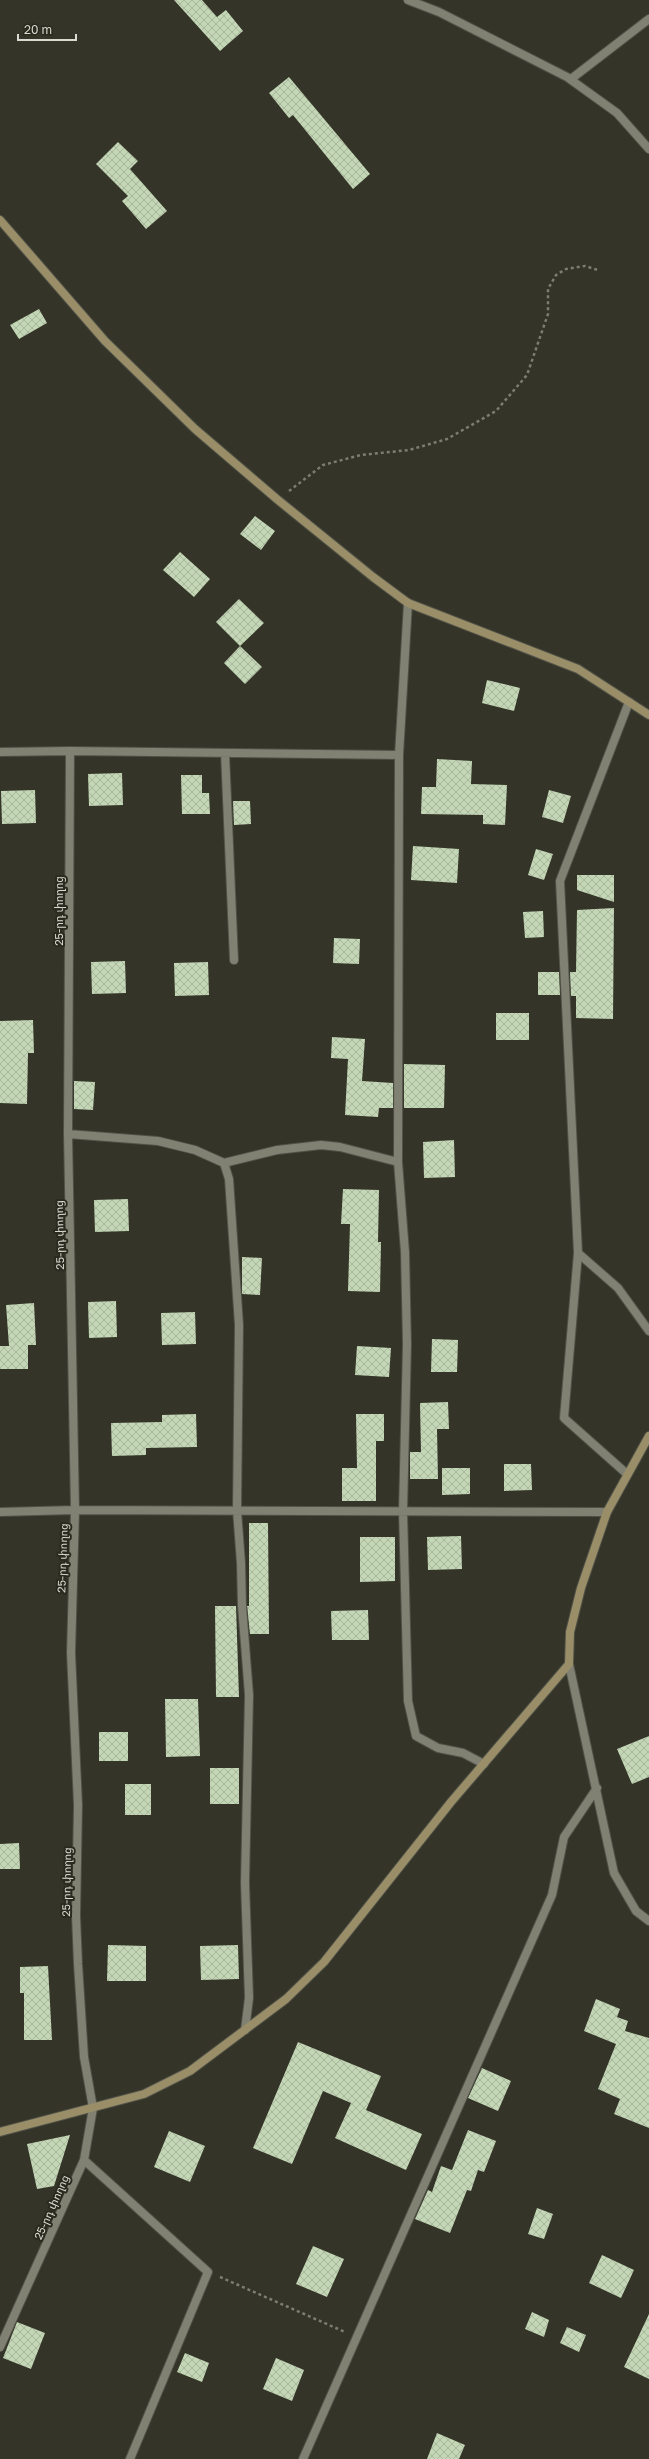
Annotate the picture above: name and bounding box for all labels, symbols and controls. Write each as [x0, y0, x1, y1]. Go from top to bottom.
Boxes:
scale bar [18, 16, 76, 42]
text: 20 m [24, 22, 52, 37]
street label: 25-րդ փողոց [52, 876, 66, 946]
street label: 25-րդ փողոց [52, 1200, 67, 1270]
street label: 25-րդ փողոց [54, 1523, 71, 1593]
street label: 25-րդ փողոց [59, 1847, 74, 1917]
street label: 25-րդ փողոց [31, 2173, 72, 2242]

